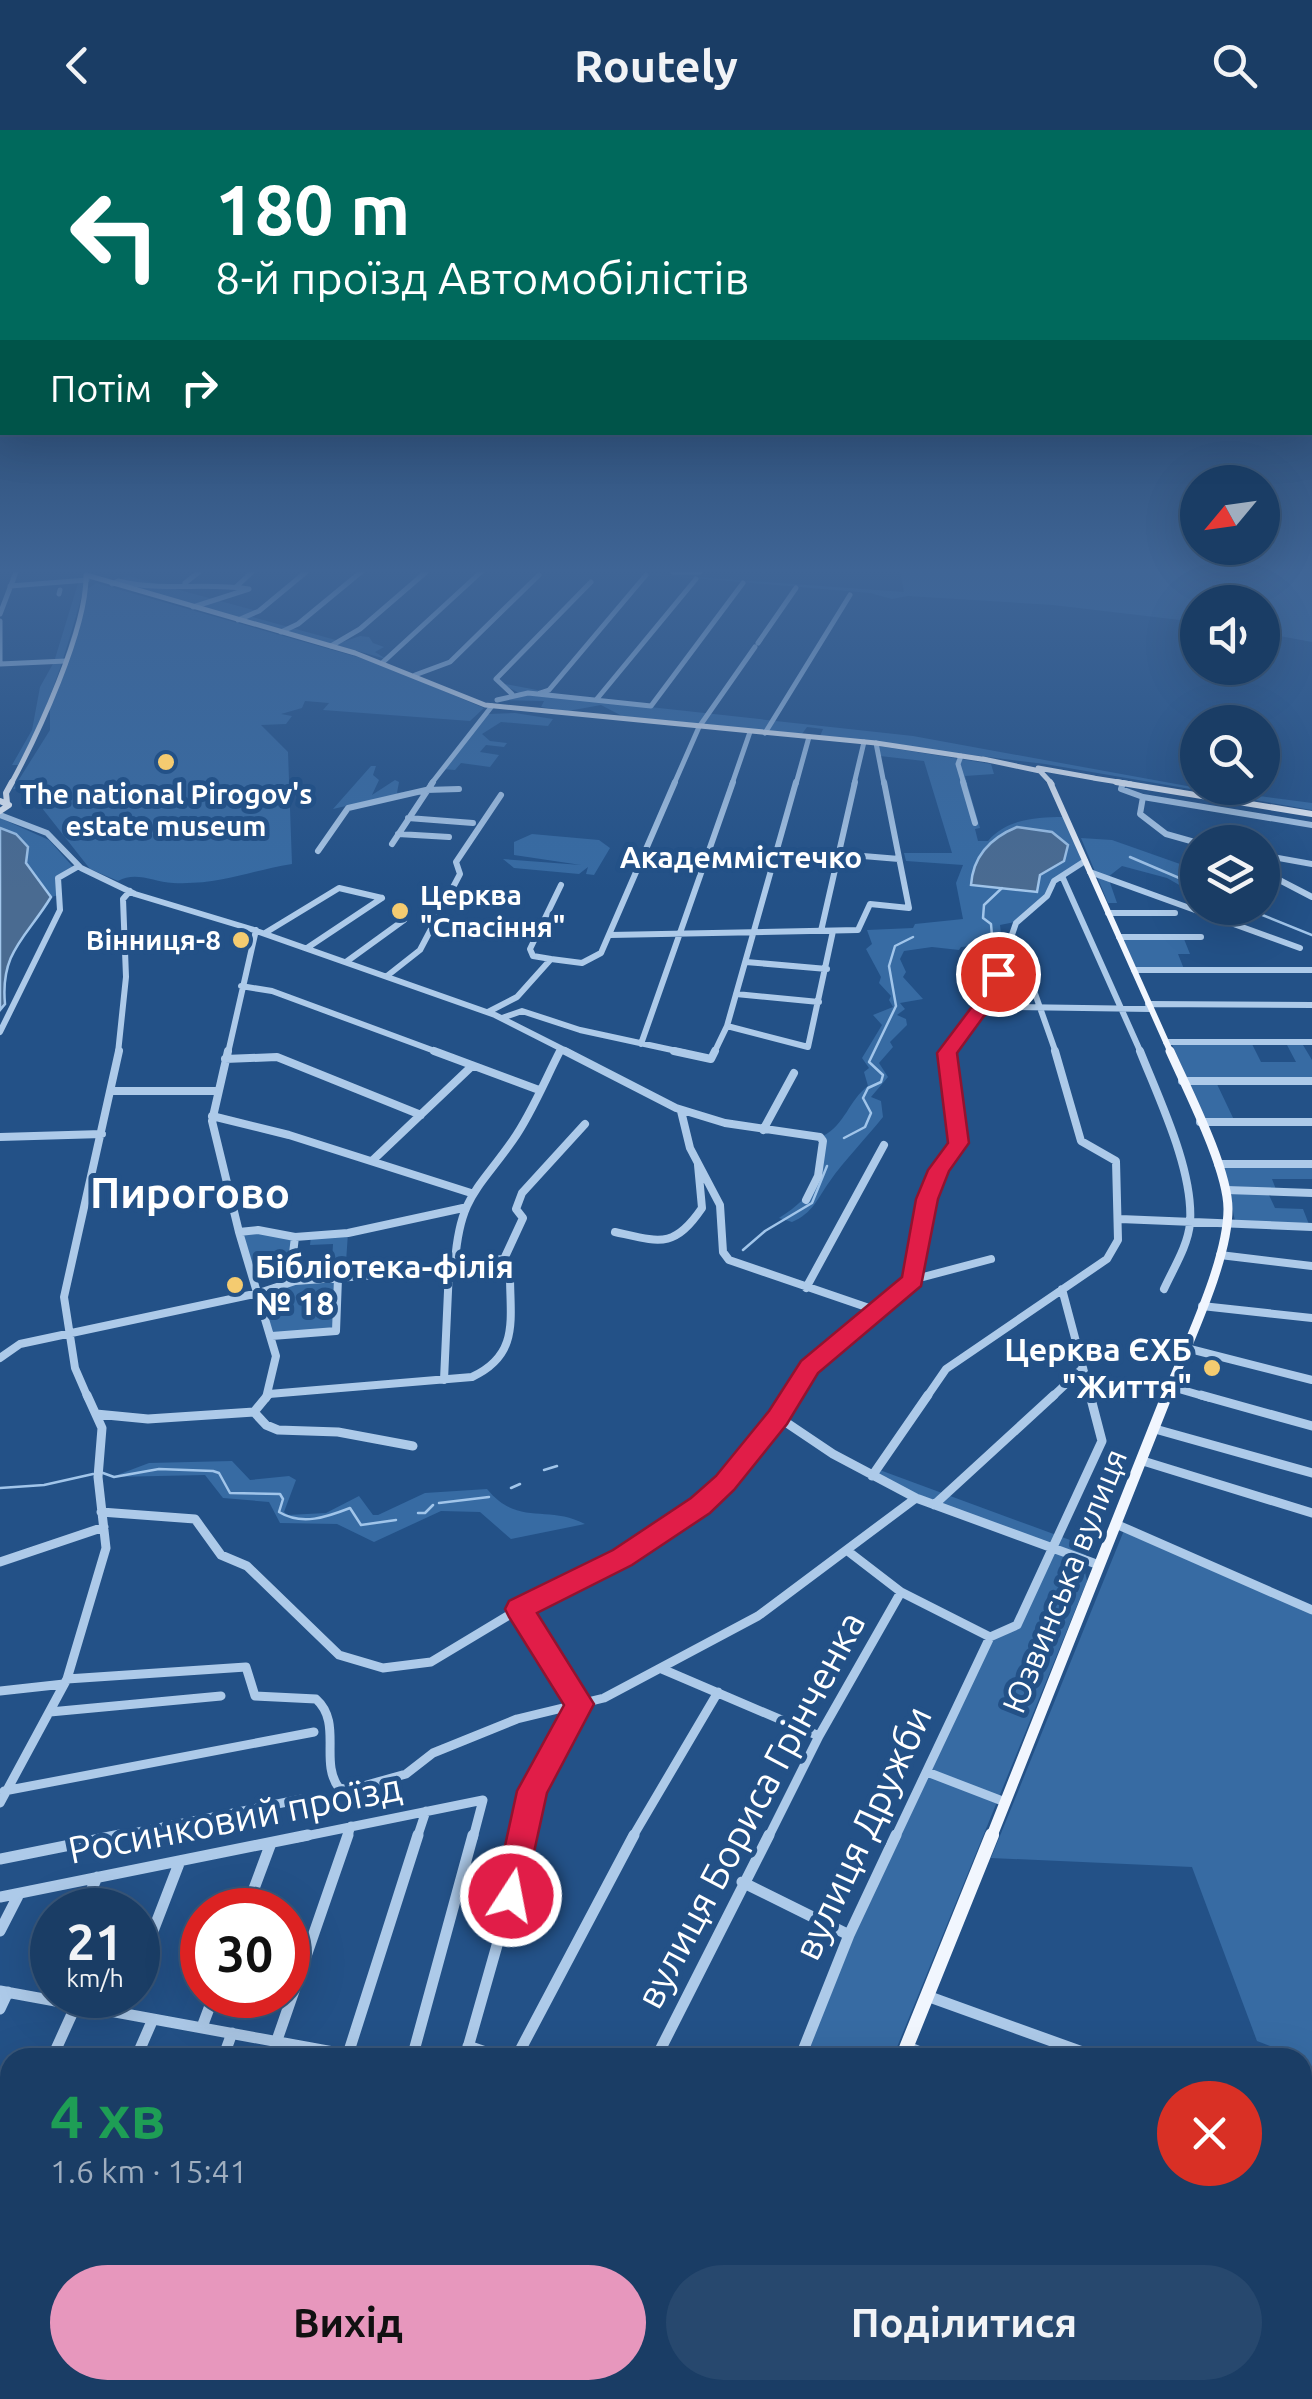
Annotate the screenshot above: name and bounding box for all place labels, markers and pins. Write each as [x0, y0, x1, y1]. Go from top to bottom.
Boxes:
marker: The national Pirogov's estate museum [155, 751, 177, 773]
place label: The national Pirogov's estate museum [20, 778, 312, 841]
place label: Церква "Спасіння" [420, 879, 565, 942]
marker: Церква "Спасіння" [389, 900, 411, 922]
place label: Вінниця-8 [86, 924, 221, 955]
marker: Вінниця-8 [230, 929, 252, 951]
pin [956, 932, 1041, 1017]
place label: Бібліотека-філія № 18 [255, 1248, 514, 1321]
marker: Бібліотека-філія № 18 [224, 1274, 246, 1296]
place label: Церква ЄХБ "Життя" [1004, 1331, 1192, 1404]
marker: Церква ЄХБ "Життя" [1201, 1357, 1223, 1379]

